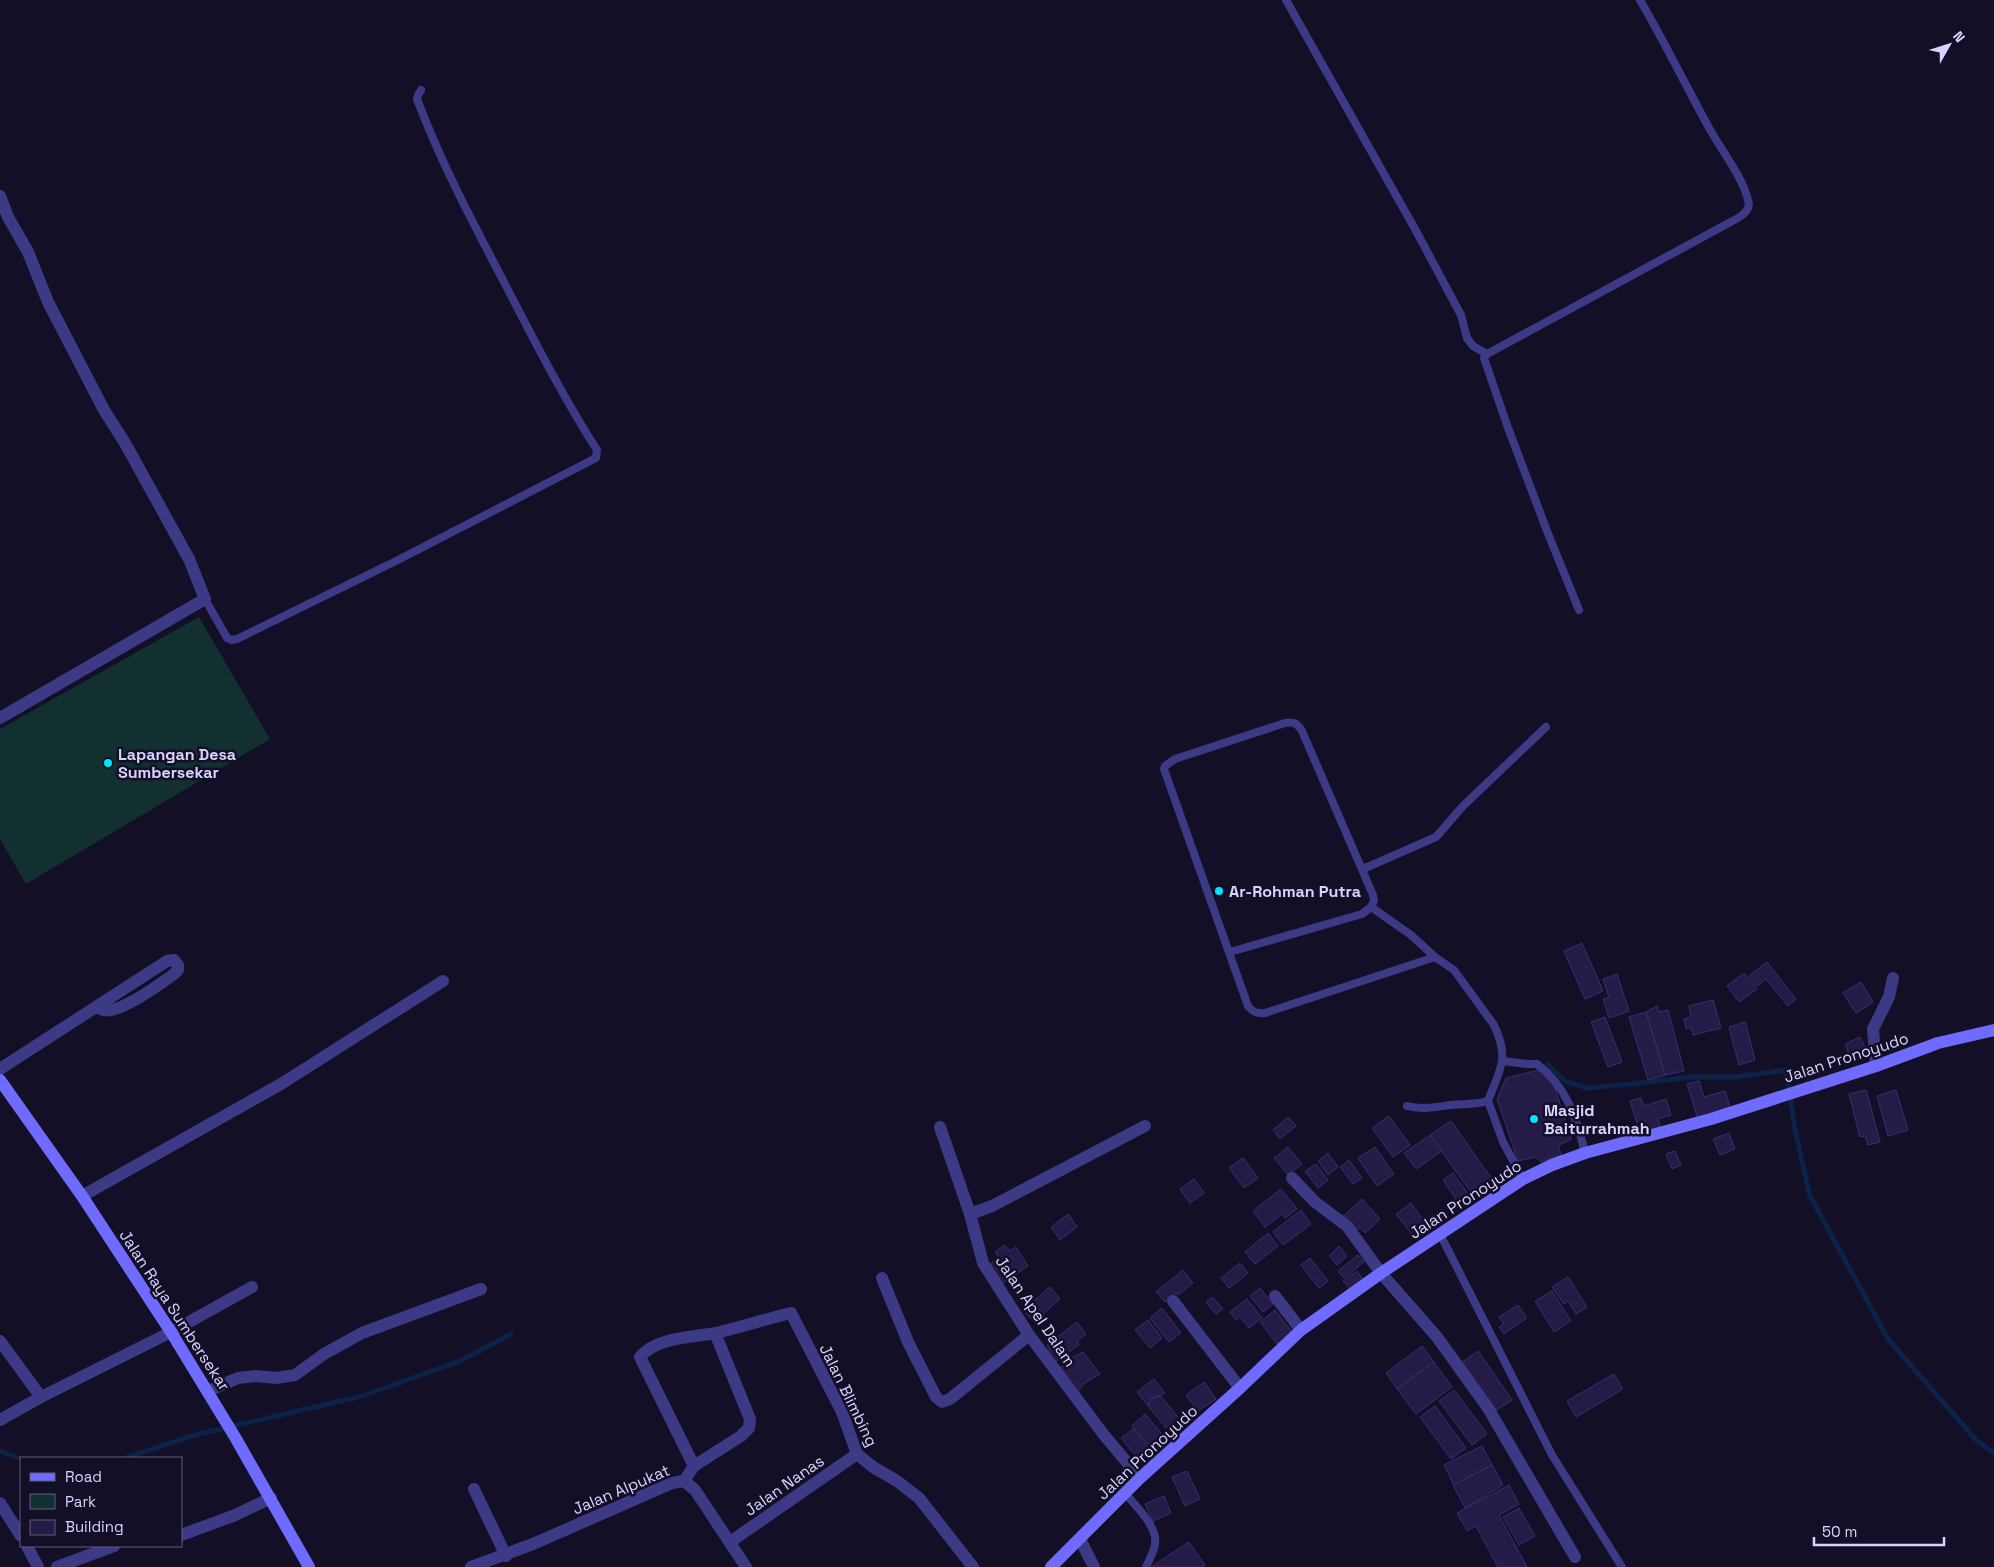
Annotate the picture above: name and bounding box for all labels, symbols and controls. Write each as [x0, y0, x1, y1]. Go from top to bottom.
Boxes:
north arrow [1924, 20, 1974, 70]
text: N [1949, 28, 1969, 46]
place label: Lapangan Desa Sumbersekar [118, 744, 236, 783]
marker: Lapangan Desa Sumbersekar [102, 757, 114, 769]
place label: Ar-Rohman Putra [1229, 881, 1361, 902]
marker: Ar-Rohman Putra [1213, 885, 1225, 897]
street label: Jalan Pronoyudo [1781, 1027, 1911, 1088]
place label: Masjid Baiturrahmah [1544, 1100, 1650, 1139]
marker: Masjid Baiturrahmah [1528, 1113, 1540, 1125]
street label: Jalan Pronoyudo [1405, 1155, 1526, 1244]
street label: Jalan Raya Sumbersekar [115, 1226, 235, 1395]
street label: Jalan Apel Dalam [991, 1252, 1081, 1371]
street label: Jalan Blimbing [815, 1340, 882, 1450]
street label: Jalan Pronoyudo [1093, 1400, 1202, 1504]
street label: Jalan Nanas [740, 1450, 828, 1521]
legend [20, 1457, 182, 1547]
street label: Jalan Alpukat [569, 1460, 673, 1519]
text: Road [65, 1467, 102, 1486]
text: Park [65, 1492, 96, 1511]
scale bar [1814, 1514, 1944, 1546]
text: Building [65, 1517, 124, 1536]
text: 50 m [1822, 1522, 1857, 1541]

